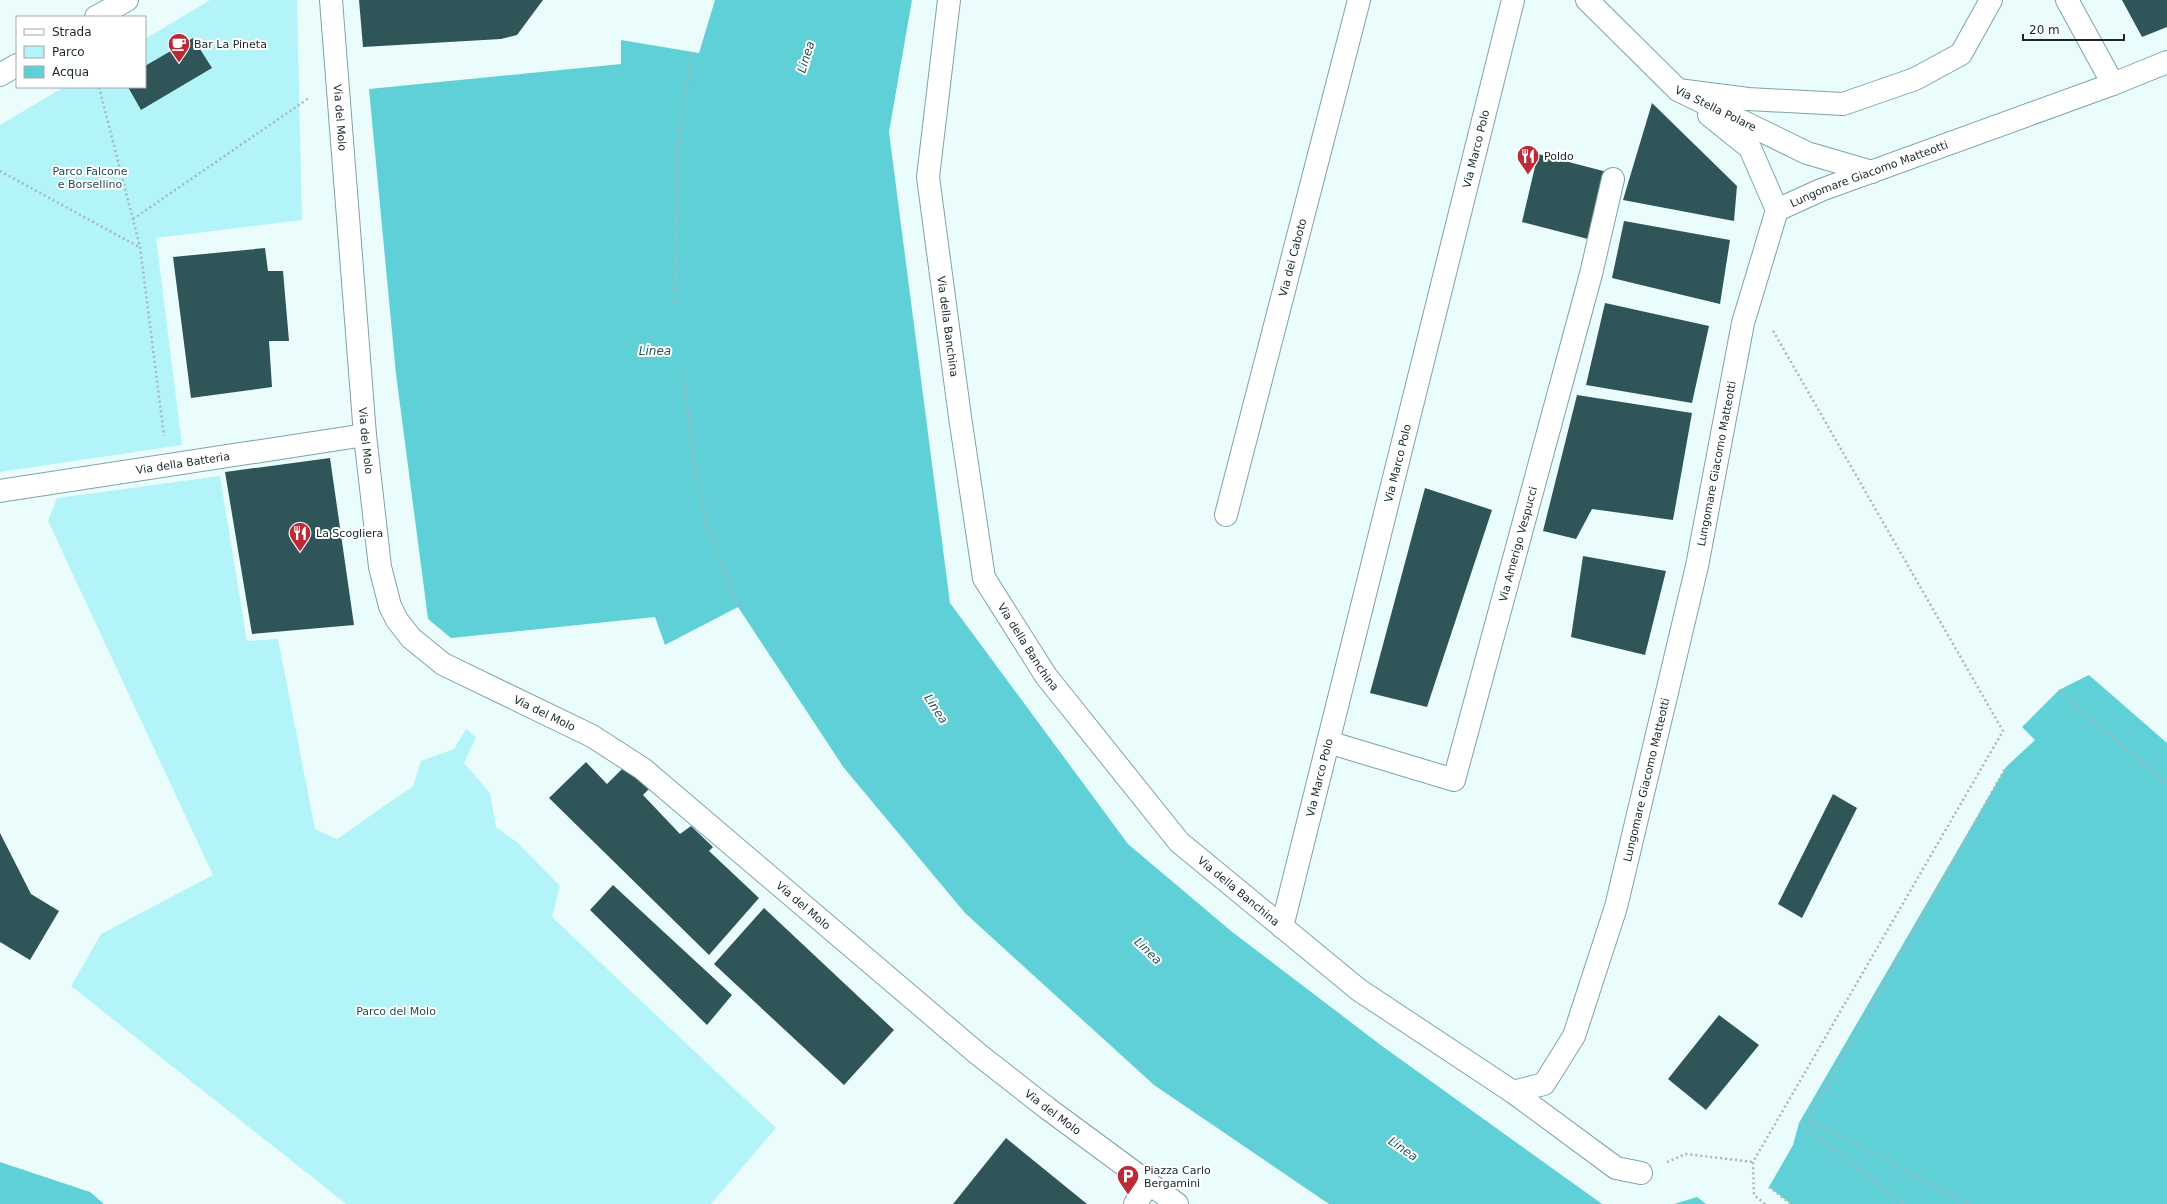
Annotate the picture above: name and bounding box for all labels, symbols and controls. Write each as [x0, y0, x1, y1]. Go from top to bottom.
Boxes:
legend [16, 16, 146, 88]
scale bar [2023, 16, 2124, 42]
text: 20 m [2029, 23, 2060, 37]
text: Strada [52, 25, 92, 39]
cafe icon: Bar La Pineta [166, 31, 192, 64]
place label: Bar La Pineta [194, 38, 267, 51]
water label: Linea [795, 39, 817, 75]
text: Parco [52, 45, 85, 59]
text: Acqua [52, 65, 89, 79]
street label: Via del Molo [331, 84, 349, 152]
street label: Via Stella Polare [1673, 84, 1759, 134]
street label: Via Marco Polo [1460, 108, 1492, 189]
street label: Lungomare Giacomo Matteotti [1788, 138, 1950, 210]
restaurant icon: Poldo [1515, 143, 1541, 176]
place label: Poldo [1544, 150, 1574, 163]
park label: Parco Falcone e Borsellino [52, 165, 128, 191]
street label: Via dei Caboto [1277, 217, 1309, 298]
street label: Via della Banchina [934, 275, 961, 378]
water label: Linea [639, 344, 671, 358]
street label: Lungomare Giacomo Matteotti [1695, 380, 1739, 547]
street label: Via del Molo [356, 407, 375, 475]
street label: Via Marco Polo [1382, 423, 1414, 504]
street label: Via della Batteria [135, 450, 231, 477]
street label: Via Amerigo Vespucci [1497, 485, 1540, 603]
restaurant icon: La Scogliera [287, 520, 313, 553]
place label: La Scogliera [316, 527, 383, 540]
street label: Via della Banchina [995, 601, 1061, 694]
water label: Linea [921, 692, 951, 726]
street label: Via del Molo [511, 693, 578, 734]
street label: Lungomare Giacomo Matteotti [1621, 697, 1672, 863]
street label: Via Marco Polo [1304, 737, 1336, 818]
street label: Via della Banchina [1195, 854, 1282, 929]
street label: Via del Molo [773, 879, 833, 933]
water label: Linea [1131, 935, 1165, 967]
park label: Parco del Molo [356, 1005, 436, 1018]
street label: Via del Molo [1022, 1087, 1084, 1138]
water label: Linea [1386, 1134, 1420, 1164]
parking icon: Piazza Carlo Bergamini [1115, 1163, 1141, 1196]
place label: Piazza Carlo Bergamini [1144, 1164, 1211, 1190]

